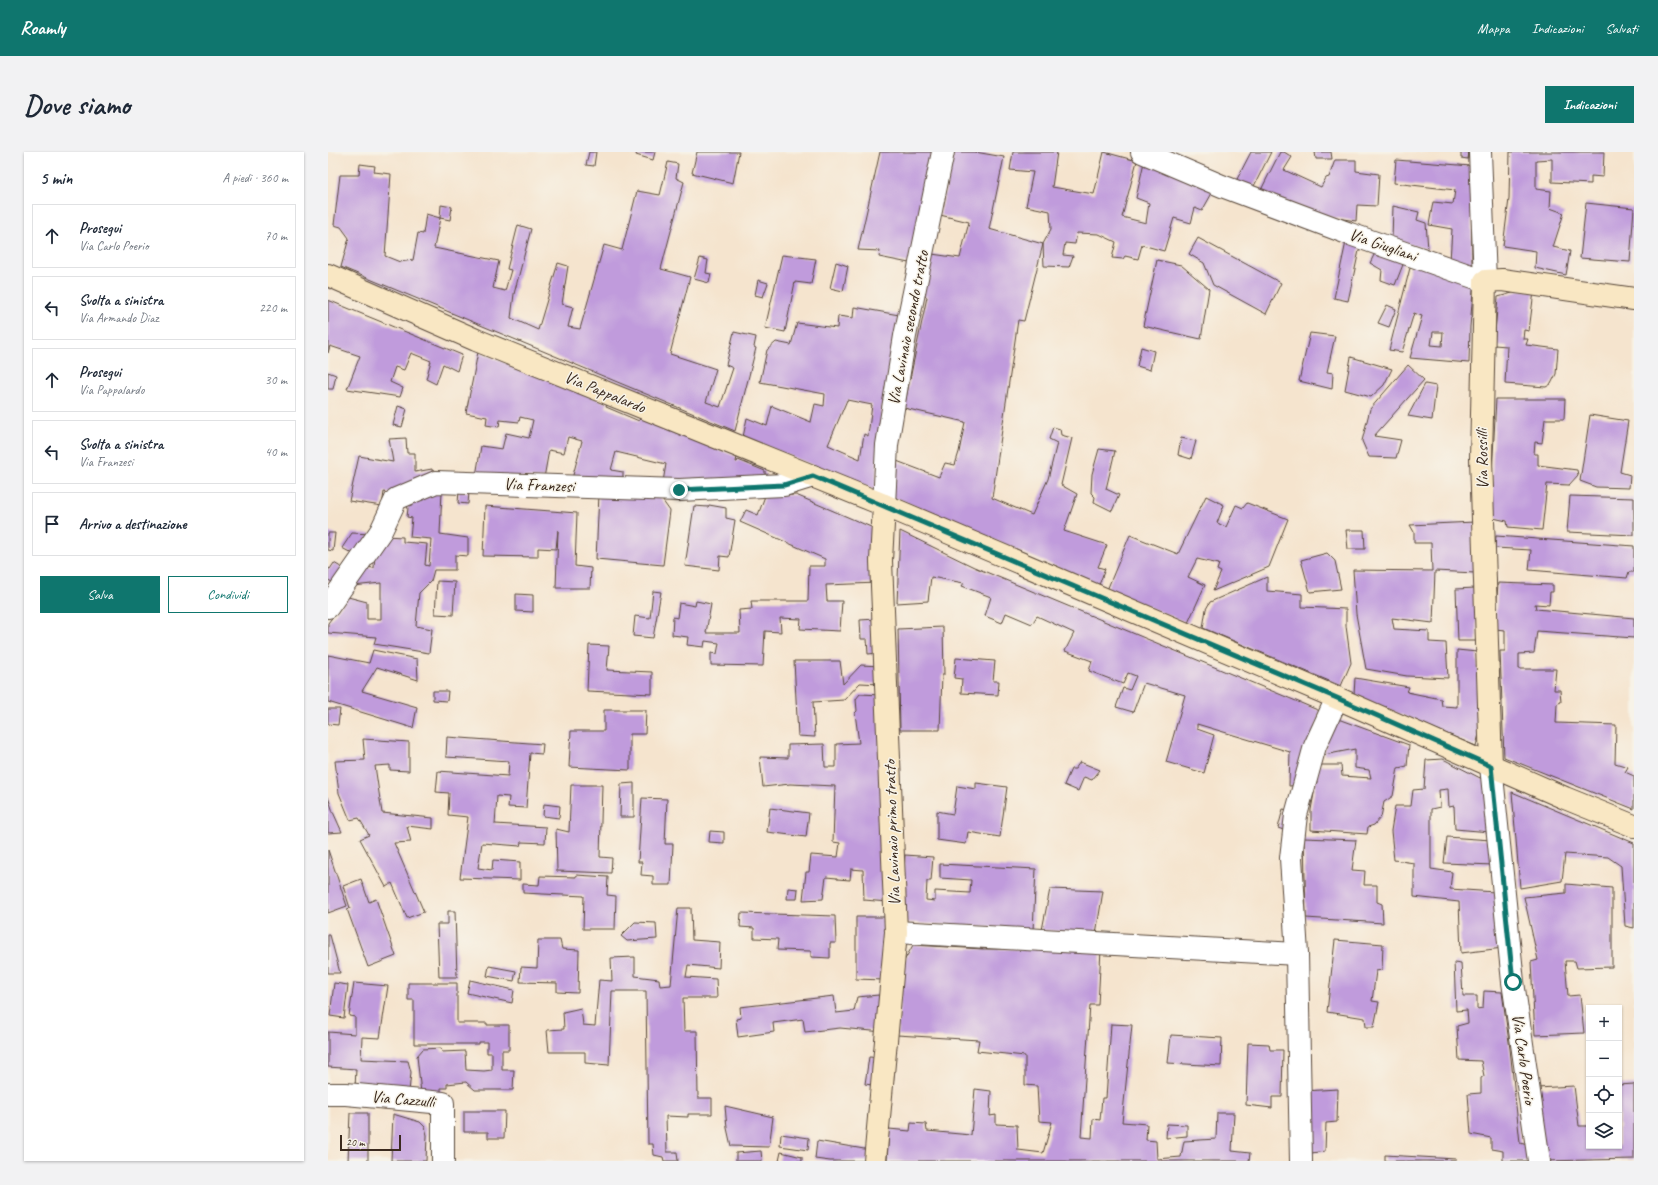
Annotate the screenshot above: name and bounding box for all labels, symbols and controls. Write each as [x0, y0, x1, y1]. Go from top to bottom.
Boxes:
text: Roamly [20, 16, 66, 40]
text: Mappa [1477, 20, 1510, 37]
text: Indicazioni [1532, 20, 1583, 37]
text: Salvati [1605, 20, 1638, 37]
button: Indicazioni [1545, 86, 1634, 123]
text: Dove siamo [24, 87, 130, 122]
text: 5 min [40, 168, 72, 189]
text: A piedi · 360 m [223, 170, 288, 186]
text: Prosegui [79, 219, 121, 238]
street label: Via Giugliani [1346, 224, 1421, 267]
icon: ahead [41, 225, 63, 247]
text: 70 m [265, 228, 287, 244]
text: Via Carlo Poerio [79, 238, 149, 254]
street label: Via Lavinaio secondo tratto [883, 248, 933, 407]
text: Svolta a sinistra [79, 291, 163, 310]
icon: left [41, 297, 63, 319]
text: 220 m [259, 300, 287, 316]
text: Via Armando Diaz [79, 310, 159, 326]
text: Prosegui [79, 363, 121, 382]
street label: Via Pappalardo [561, 366, 649, 418]
icon: ahead [41, 369, 63, 391]
text: 30 m [265, 372, 287, 388]
text: Via Pappalardo [79, 382, 144, 398]
street label: Via Rossilli [1471, 427, 1493, 489]
text: Svolta a sinistra [79, 435, 163, 454]
icon: left [41, 441, 63, 463]
text: 40 m [265, 444, 287, 460]
text: Via Franzesi [79, 454, 133, 470]
street label: Via Franzesi [503, 473, 577, 497]
route end [670, 481, 688, 499]
icon: arrive [41, 513, 63, 535]
text: Arrivo a destinazione [79, 515, 187, 534]
button: Salva [40, 576, 160, 613]
button: Condividi [168, 576, 288, 613]
street label: Via Lavinaio primo tratto [879, 758, 905, 906]
route start [1504, 973, 1522, 991]
map controls [1586, 1005, 1622, 1149]
button: + [1586, 1005, 1622, 1041]
street label: Via Carlo Poerio [1507, 1012, 1541, 1108]
button: − [1586, 1041, 1622, 1077]
button: locate [1586, 1077, 1622, 1113]
street label: Via Cazzulli [370, 1086, 437, 1112]
button: layers [1586, 1113, 1622, 1149]
scale bar [340, 1133, 401, 1152]
text: 20 m [346, 1135, 365, 1149]

